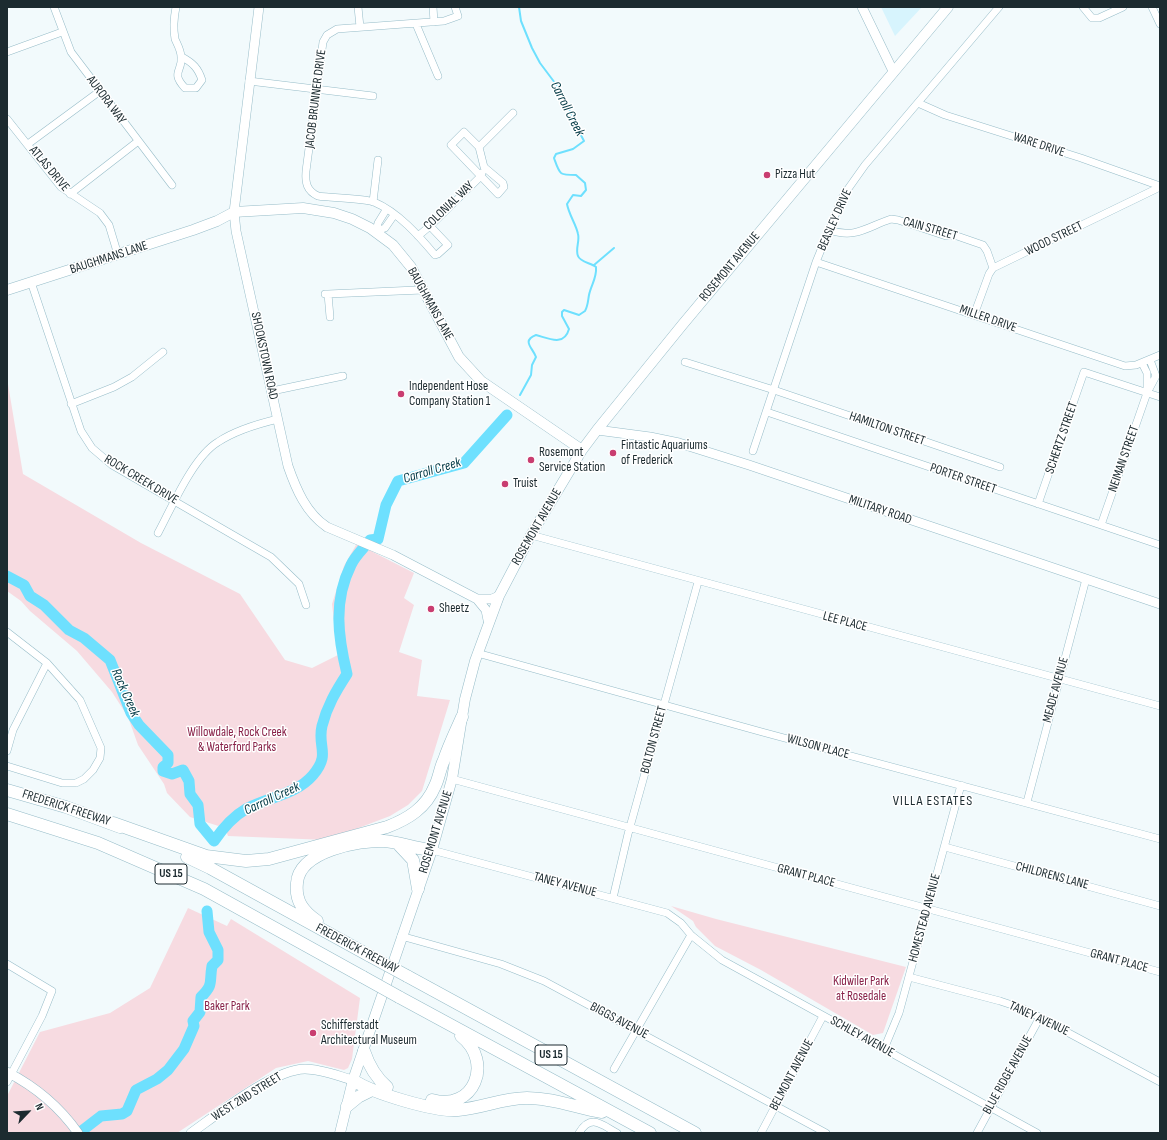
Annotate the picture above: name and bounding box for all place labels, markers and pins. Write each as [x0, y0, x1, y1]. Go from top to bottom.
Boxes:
place label: Pizza Hut [775, 167, 815, 183]
marker: Pizza Hut [762, 170, 772, 180]
place label: Independent Hose Company Station 1 [409, 379, 490, 410]
marker: Independent Hose Company Station 1 [396, 389, 406, 399]
place label: Fintastic Aquariums of Frederick [621, 438, 708, 469]
place label: Rosemont Service Station [539, 445, 605, 476]
marker: Fintastic Aquariums of Frederick [608, 448, 618, 458]
marker: Rosemont Service Station [526, 455, 536, 465]
place label: Truist [513, 476, 538, 492]
marker: Truist [500, 479, 510, 489]
place label: Sheetz [439, 601, 469, 617]
marker: Sheetz [426, 604, 436, 614]
place label: Schifferstadt Architectural Museum [321, 1018, 417, 1049]
marker: Schifferstadt Architectural Museum [308, 1028, 318, 1038]

